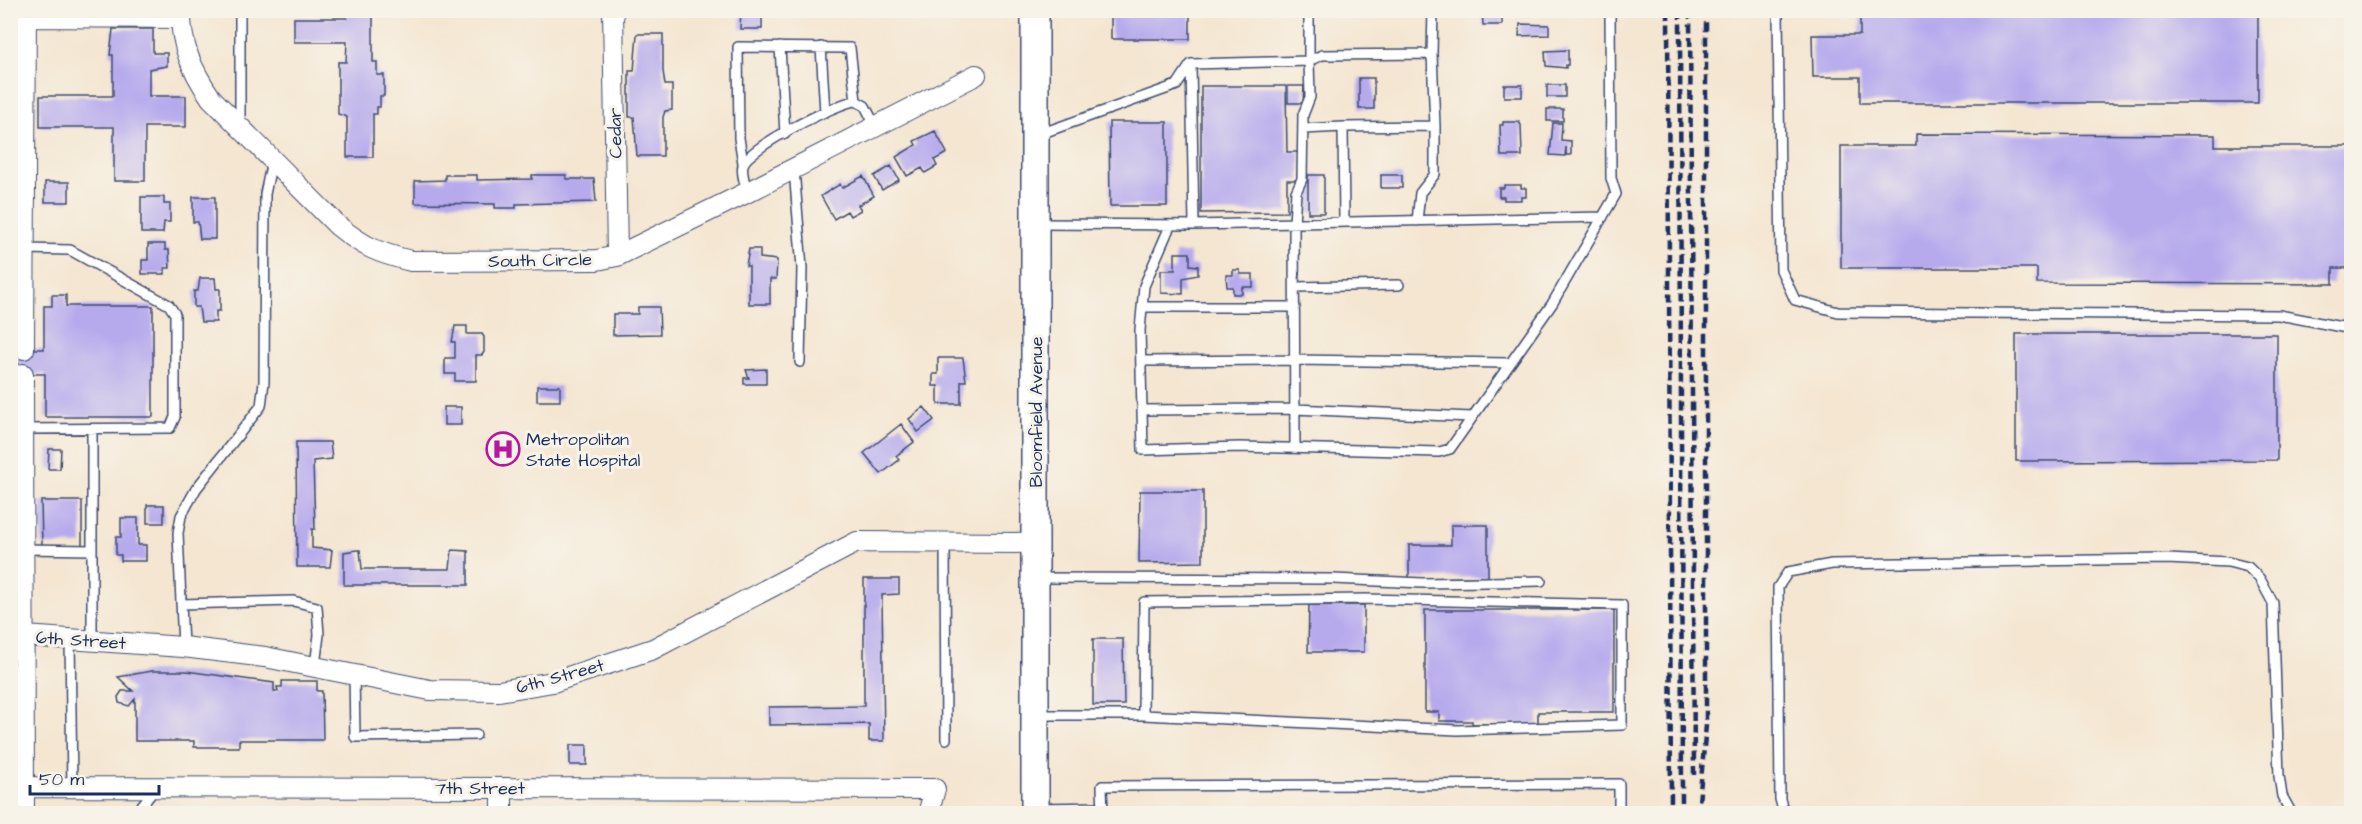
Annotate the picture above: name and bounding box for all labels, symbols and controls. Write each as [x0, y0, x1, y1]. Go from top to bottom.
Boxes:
street label: Cedar [603, 107, 628, 159]
street label: South Circle [488, 247, 592, 274]
street label: Bloomfield Avenue [1024, 336, 1049, 487]
place label: Metropolitan State Hospital [526, 427, 640, 473]
hospital icon: Metropolitan State Hospital [485, 431, 521, 467]
street label: 6th Street [35, 625, 128, 656]
street label: 6th Street [513, 653, 608, 700]
scale bar [30, 758, 159, 796]
text: 50 m [39, 767, 84, 792]
street label: 7th Street [435, 776, 526, 801]

